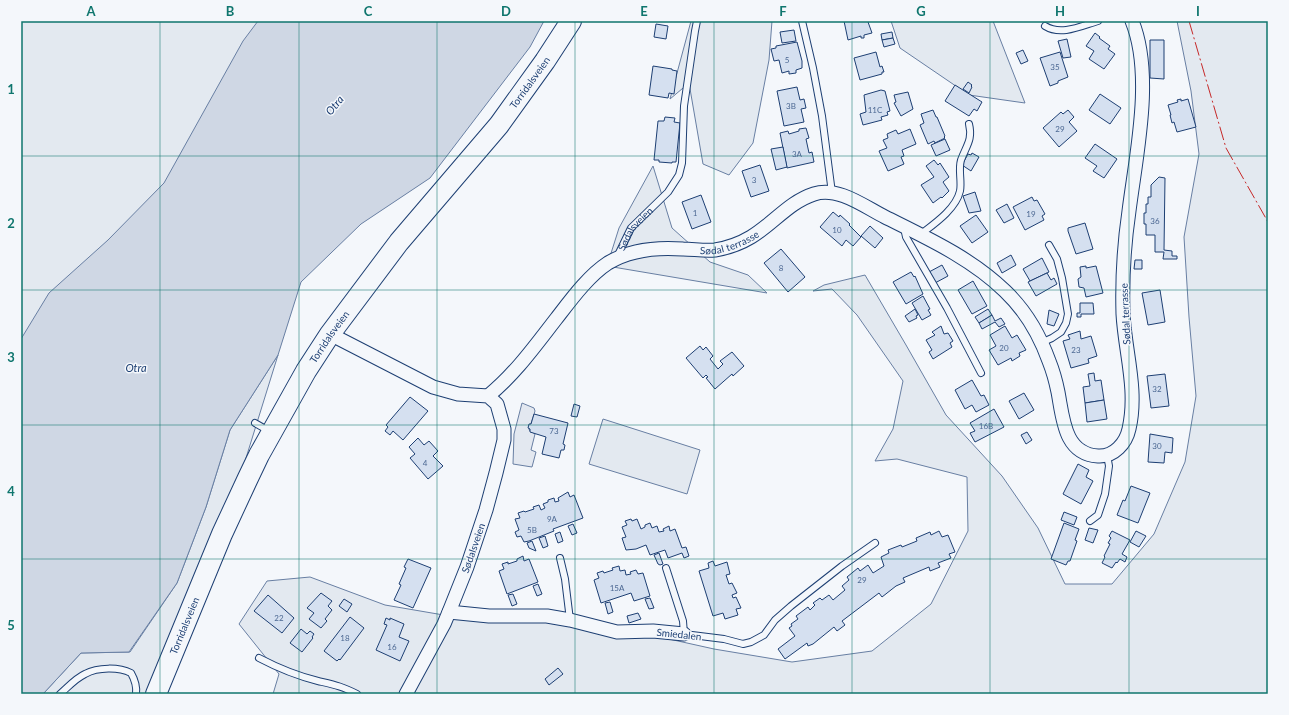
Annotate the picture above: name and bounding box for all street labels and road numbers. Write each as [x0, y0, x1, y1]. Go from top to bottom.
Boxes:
street label: Torridalsveien [507, 54, 552, 111]
street label: Sødalsveien [615, 204, 655, 252]
street label: Sødal terrasse [700, 228, 761, 256]
street label: Sødal terrasse [1117, 283, 1133, 345]
street label: Torridalsveien [307, 308, 351, 365]
street label: Sødalsveien [459, 522, 487, 574]
street label: Torridalsveien [167, 595, 201, 656]
street label: Smiedalen [656, 626, 702, 642]

